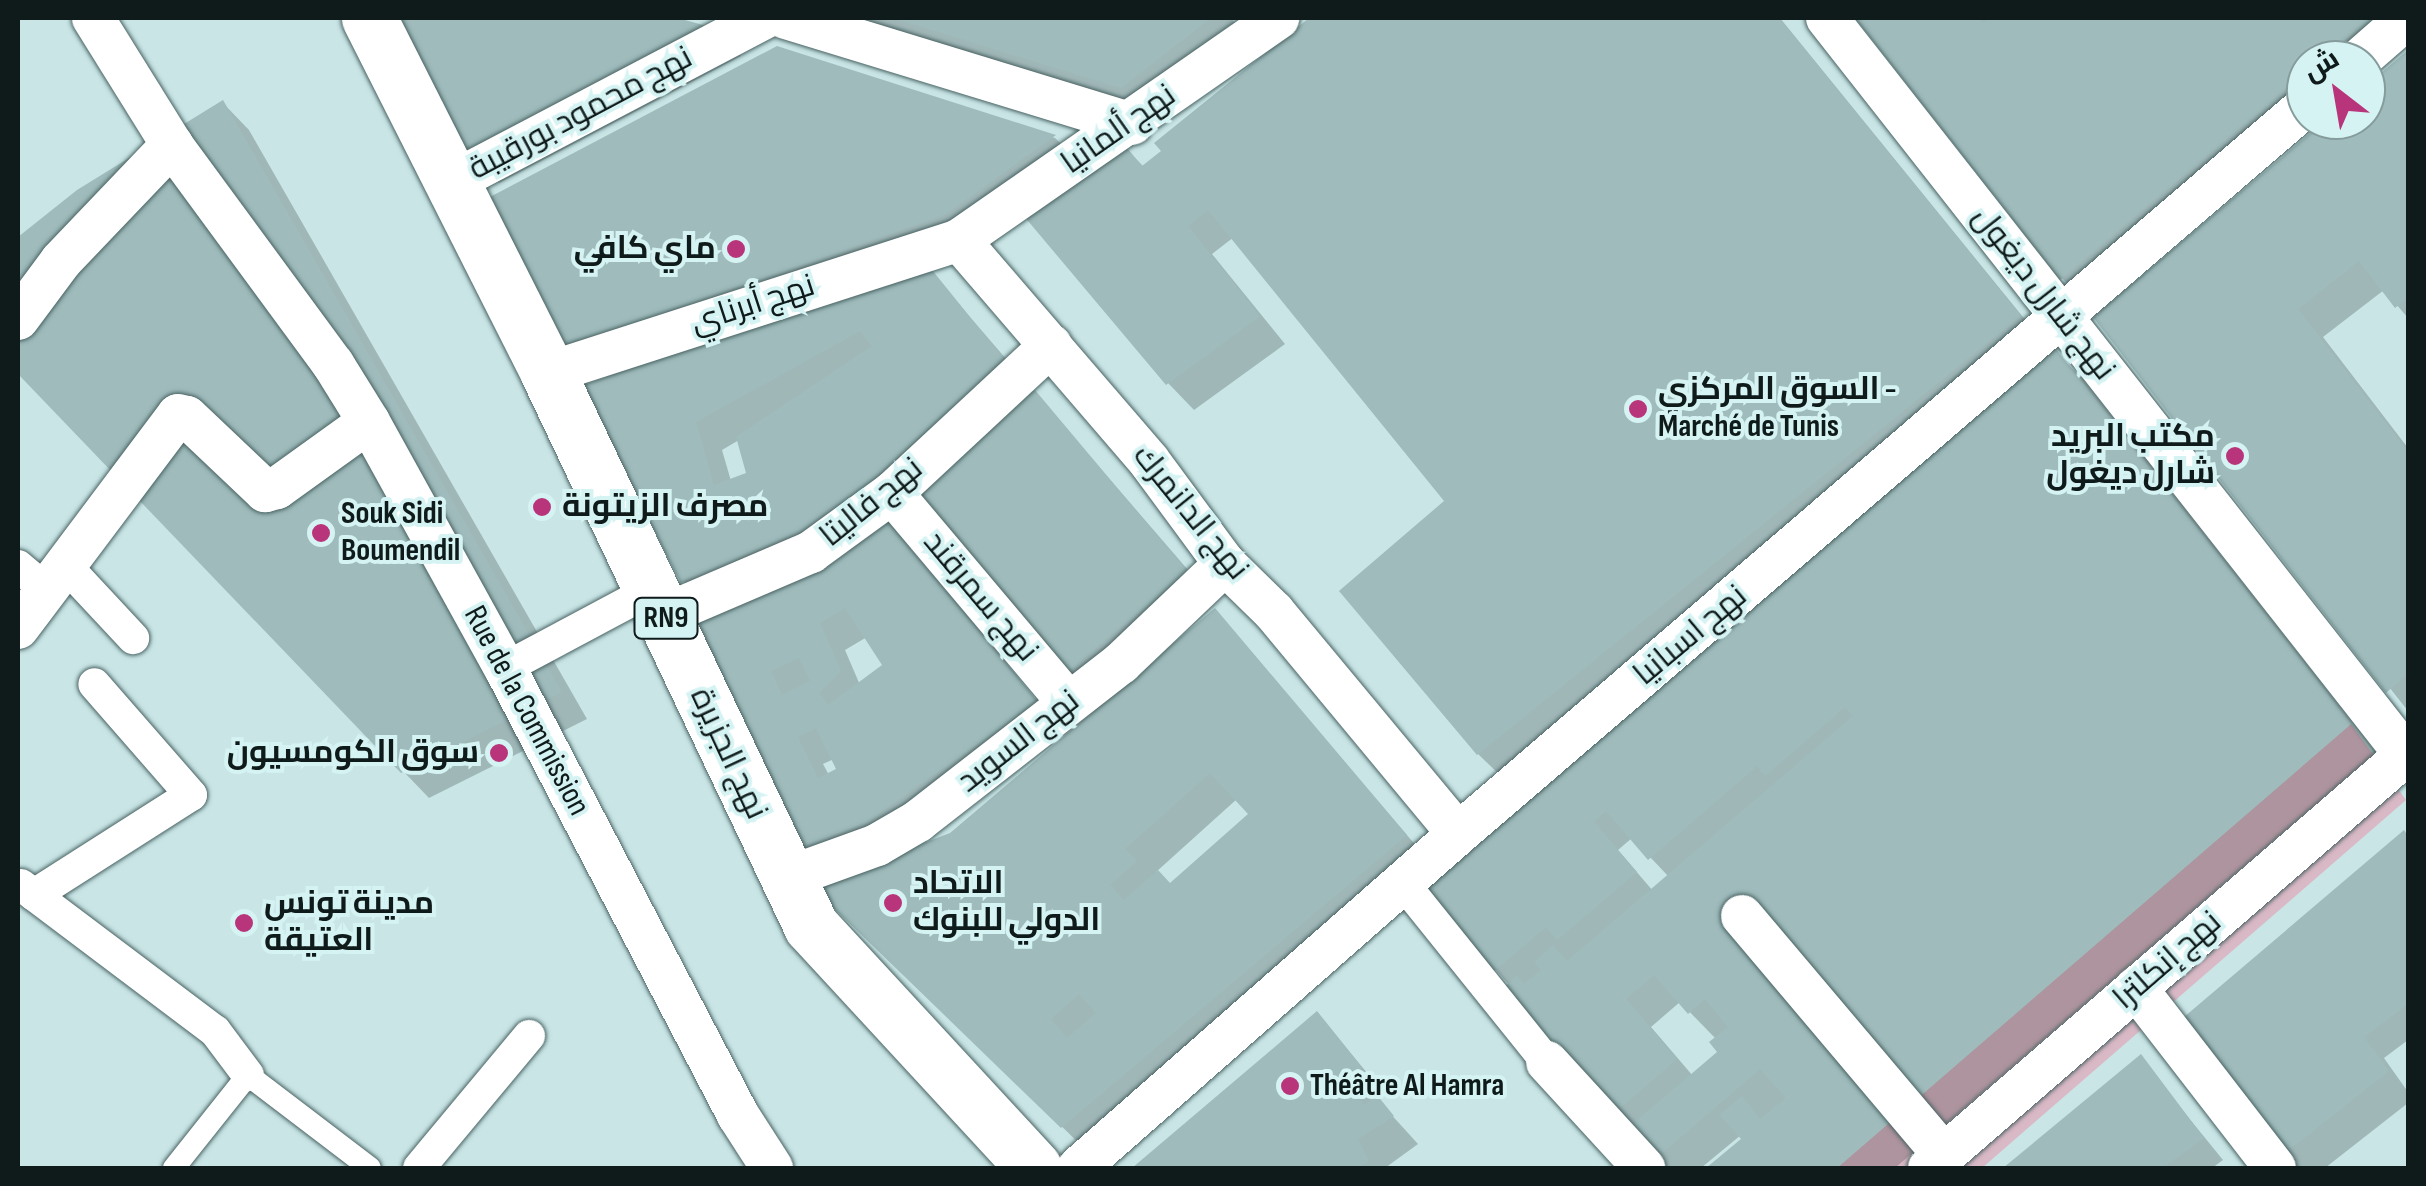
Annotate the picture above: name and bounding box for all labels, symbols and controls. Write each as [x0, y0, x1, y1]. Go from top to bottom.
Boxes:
street label: نهج محمود بورقيبة [463, 39, 699, 189]
north arrow [2286, 40, 2386, 140]
text: ش [2297, 42, 2345, 89]
street label: نهج ألمانيا [1054, 77, 1184, 183]
street label: نهج شارل ديغول [1963, 200, 2123, 388]
place label: ماي كافي [574, 230, 716, 268]
marker: ماي كافي [725, 238, 747, 260]
street label: نهج أبرناي [686, 267, 820, 343]
place label: السوق المركزي - Marché de Tunis [1658, 372, 1897, 447]
marker: السوق المركزي - Marché de Tunis [1627, 398, 1649, 420]
place label: مكتب البريد شارل ديغول [2046, 419, 2215, 494]
street label: نهج الدانمرك [1124, 438, 1256, 588]
marker: مكتب البريد شارل ديغول [2224, 445, 2246, 467]
street label: نهج فاليتا [813, 450, 931, 556]
place label: مصرف الزيتونة [562, 488, 768, 526]
place label: Souk Sidi Boumendil [341, 496, 460, 571]
marker: مصرف الزيتونة [531, 496, 553, 518]
marker: Souk Sidi Boumendil [310, 522, 332, 544]
street label: نهج سمرقند [914, 524, 1046, 670]
street label: نهج اسبانيا [1627, 578, 1755, 694]
road number: RN9 [634, 593, 698, 643]
street label: Rue de la Commission [455, 600, 597, 822]
street label: نهج الجزيرة [681, 682, 775, 826]
street label: نهج السويد [950, 683, 1088, 801]
place label: سوق الكومسيون [227, 734, 479, 772]
marker: سوق الكومسيون [488, 742, 510, 764]
place label: الاتحاد الدولي للبنوك [913, 866, 1100, 941]
place label: مدينة تونس العتيقة [264, 886, 434, 961]
marker: الاتحاد الدولي للبنوك [882, 892, 904, 914]
street label: نهج إنكلترا [2106, 904, 2230, 1018]
marker: مدينة تونس العتيقة [233, 912, 255, 934]
place label: Théâtre Al Hamra [1310, 1067, 1504, 1105]
marker: Théâtre Al Hamra [1279, 1075, 1301, 1097]

